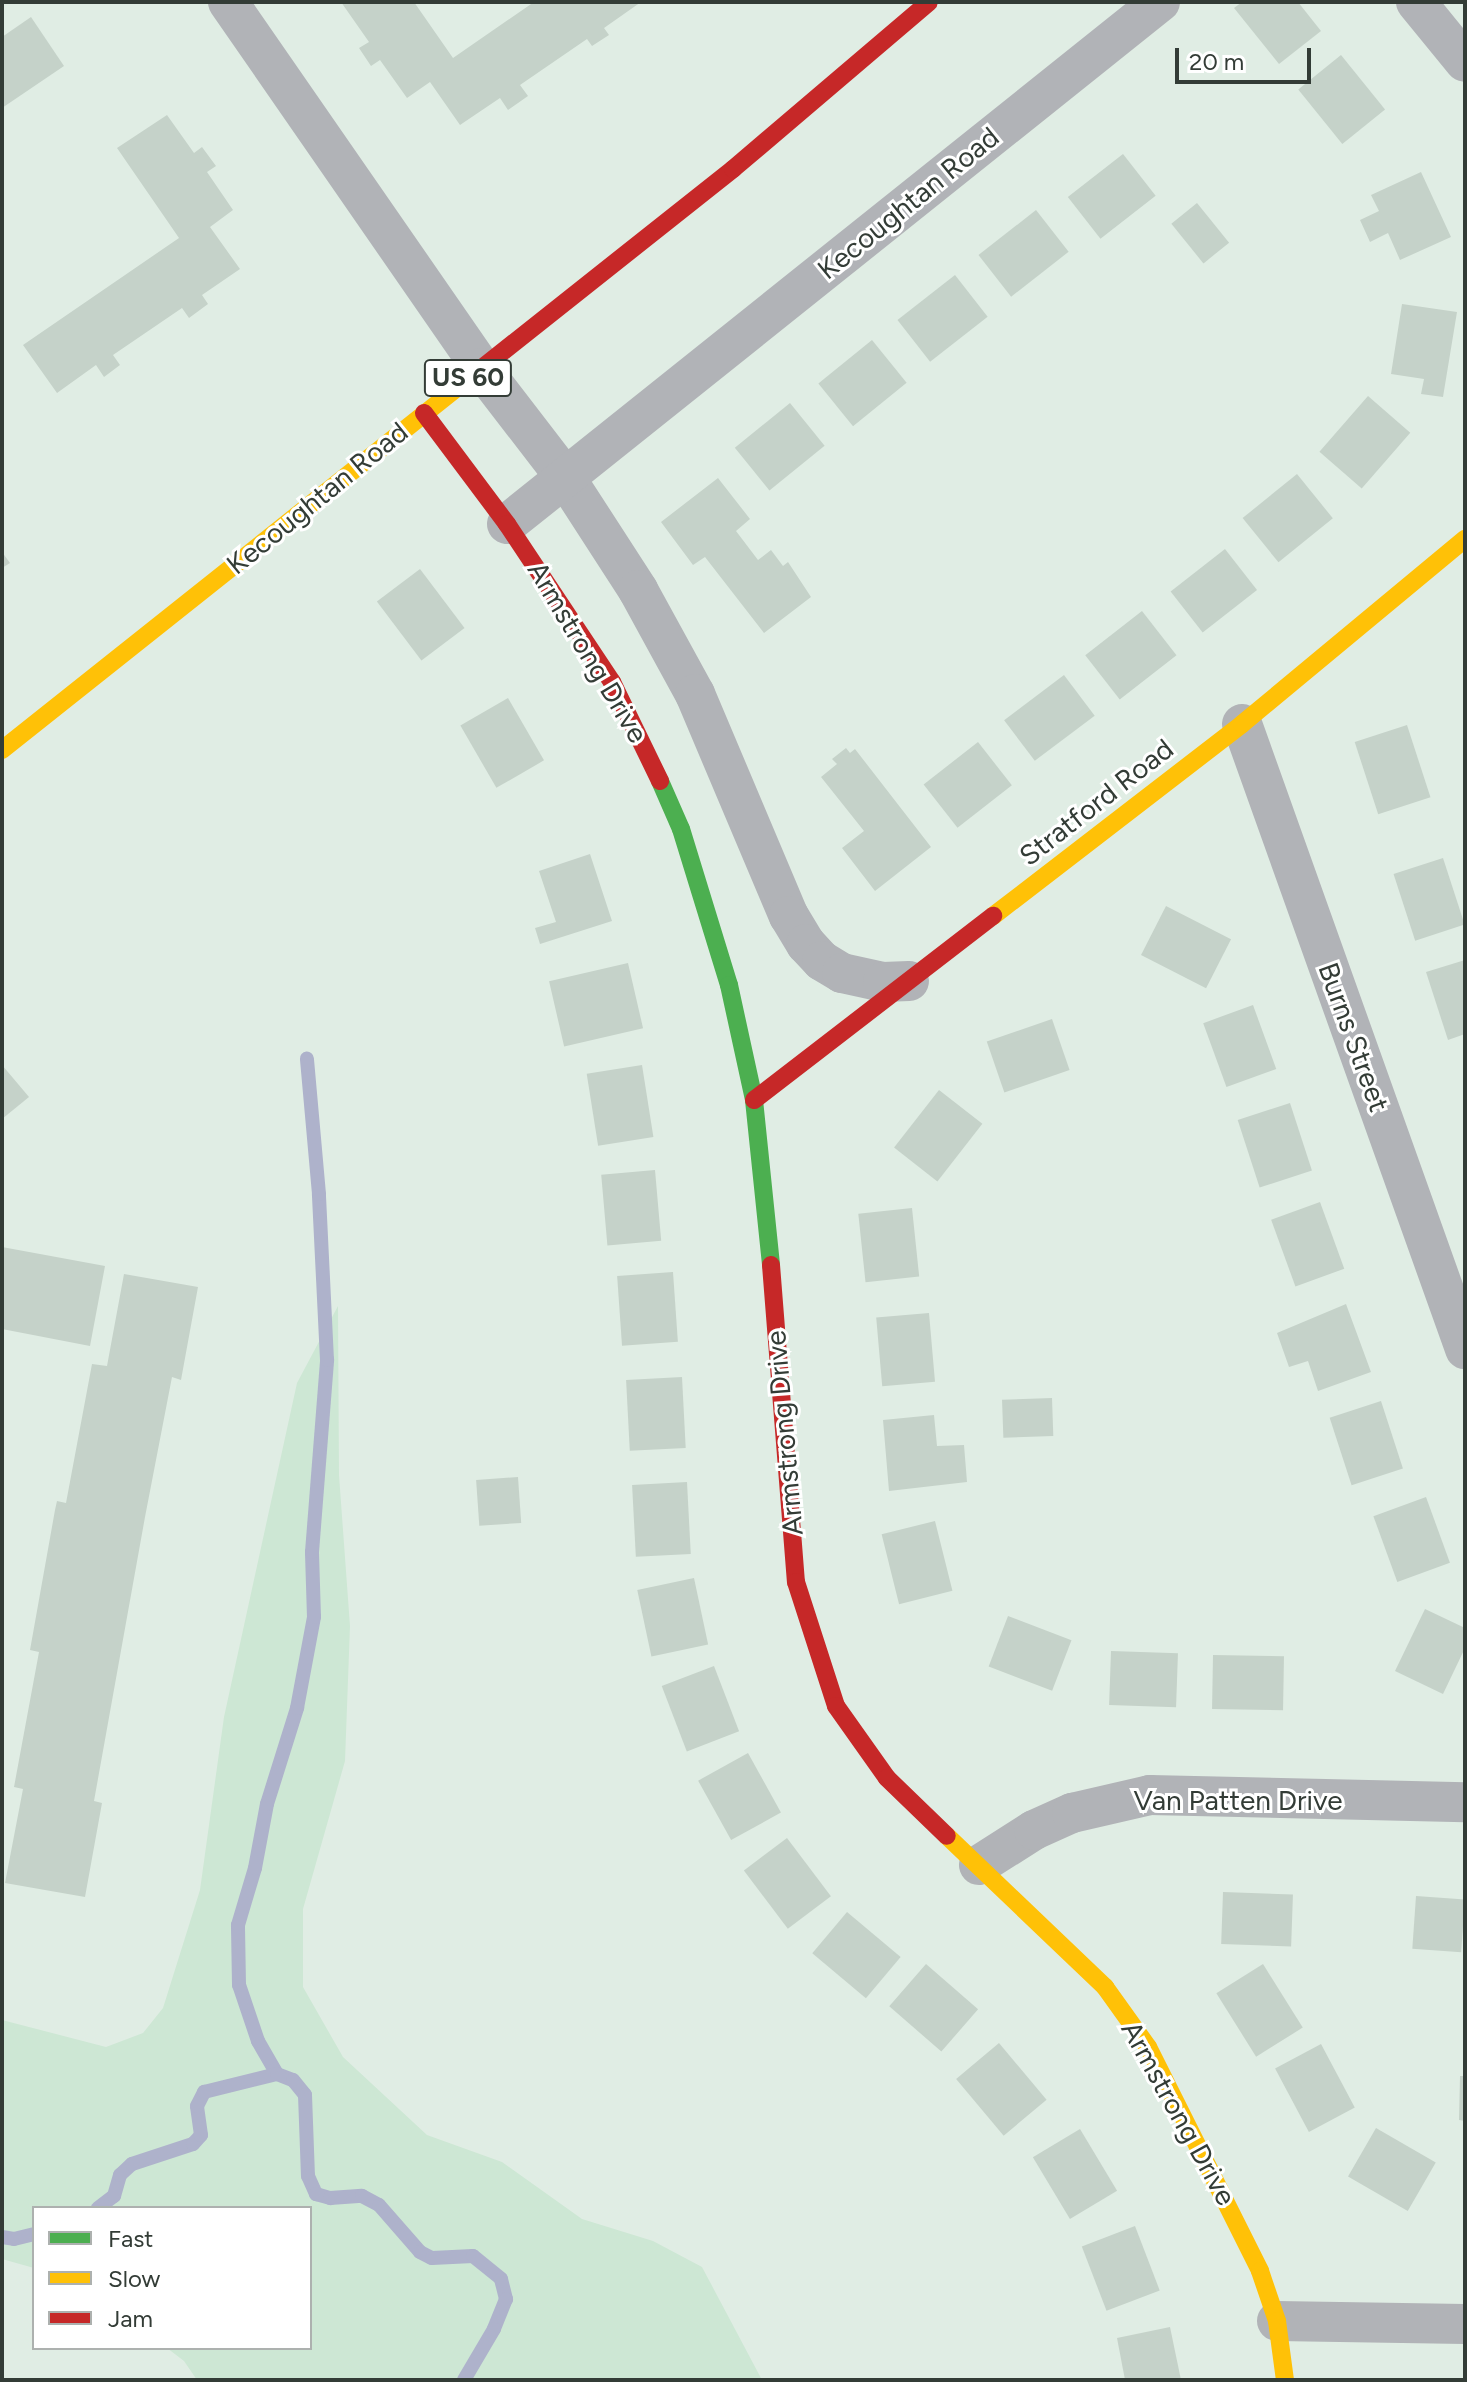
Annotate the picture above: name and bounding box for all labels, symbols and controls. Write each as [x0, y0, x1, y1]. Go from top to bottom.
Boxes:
scale bar [1179, 32, 1315, 82]
text: 20 m [1189, 47, 1244, 76]
street label: Kecoughtan Road [811, 120, 1005, 286]
road number: US 60 [422, 356, 514, 400]
street label: Kecoughtan Road [220, 415, 414, 581]
street label: Armstrong Drive [521, 555, 655, 749]
street label: Stratford Road [1012, 732, 1180, 872]
street label: Burns Street [1312, 958, 1396, 1116]
street label: Armstrong Drive [758, 1329, 810, 1537]
street label: Van Patten Drive [1134, 1783, 1342, 1817]
street label: Armstrong Drive [1115, 2015, 1243, 2211]
legend [32, 2206, 312, 2350]
text: Fast [108, 2224, 153, 2253]
text: Slow [108, 2264, 160, 2293]
text: Jam [108, 2304, 153, 2333]

